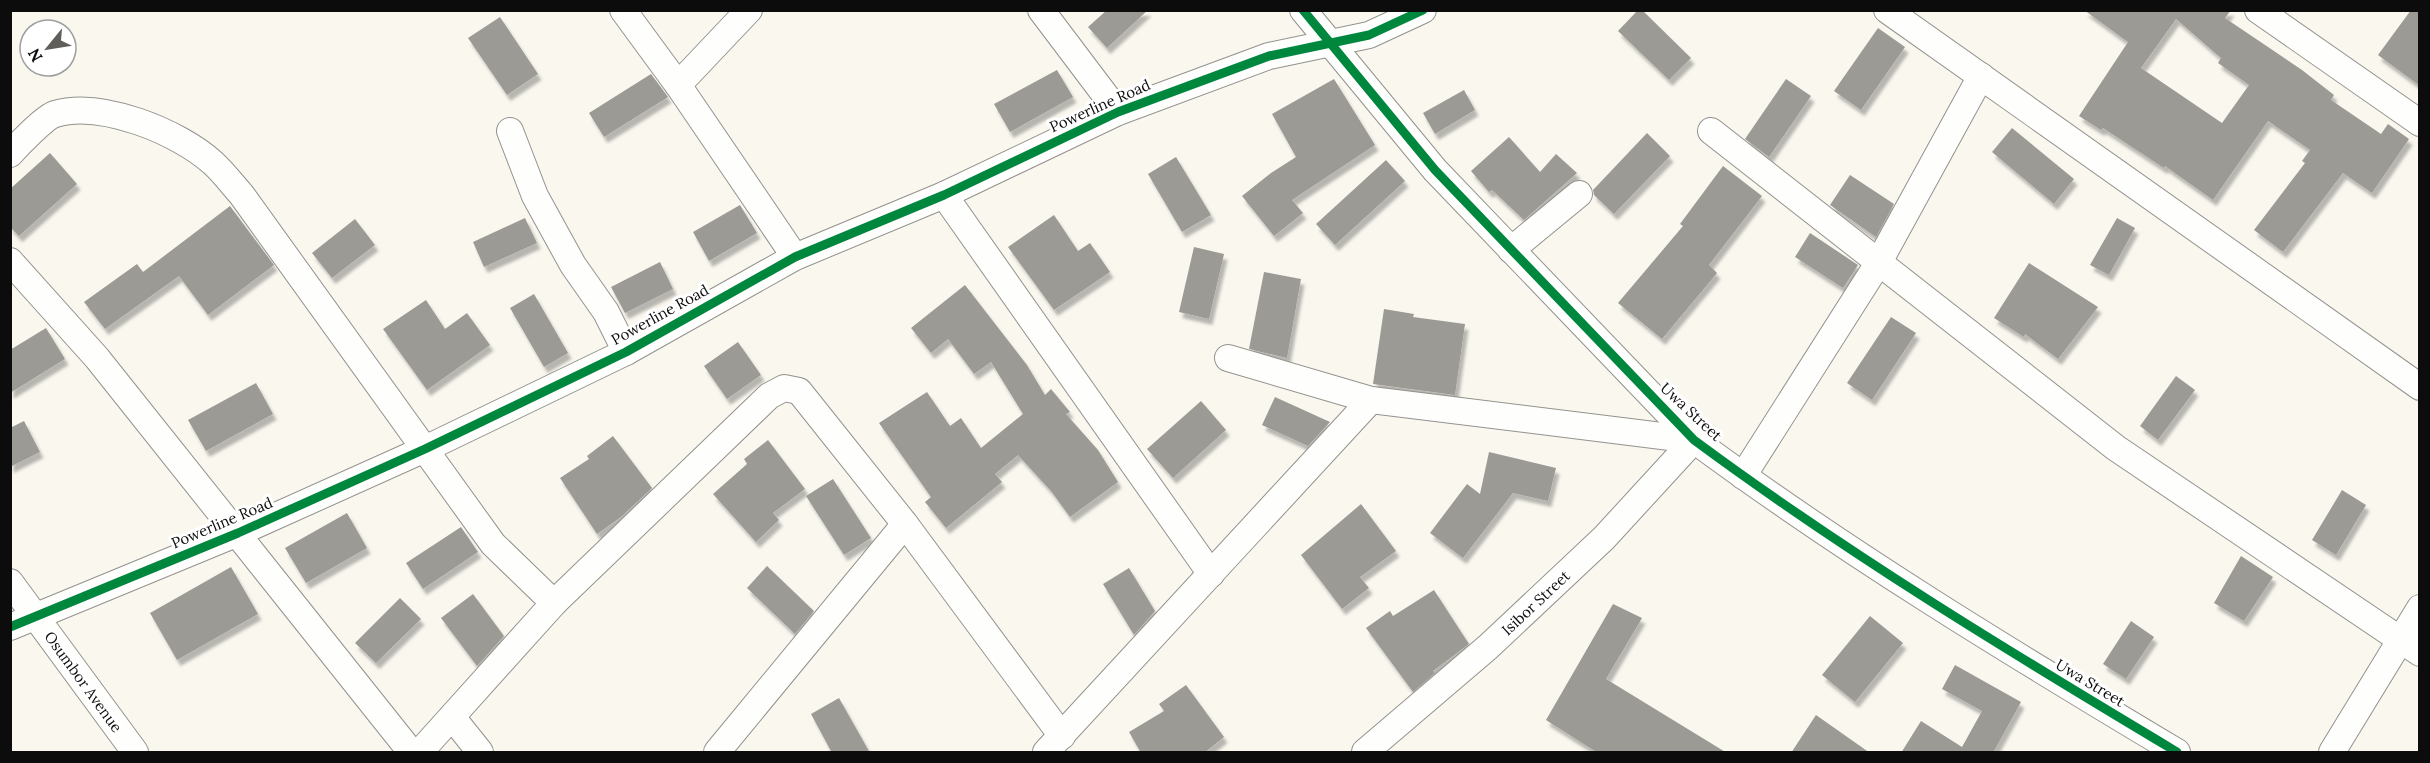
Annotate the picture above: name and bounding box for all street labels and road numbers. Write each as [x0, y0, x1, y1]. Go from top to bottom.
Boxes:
street label: Powerline Road [1046, 75, 1153, 136]
street label: Powerline Road [608, 280, 712, 349]
street label: Uwa Street [1657, 378, 1726, 445]
street label: Powerline Road [168, 493, 275, 552]
street label: Isibor Street [1498, 566, 1574, 639]
street label: Osumbor Avenue [40, 628, 126, 736]
street label: Uwa Street [2052, 655, 2128, 711]

